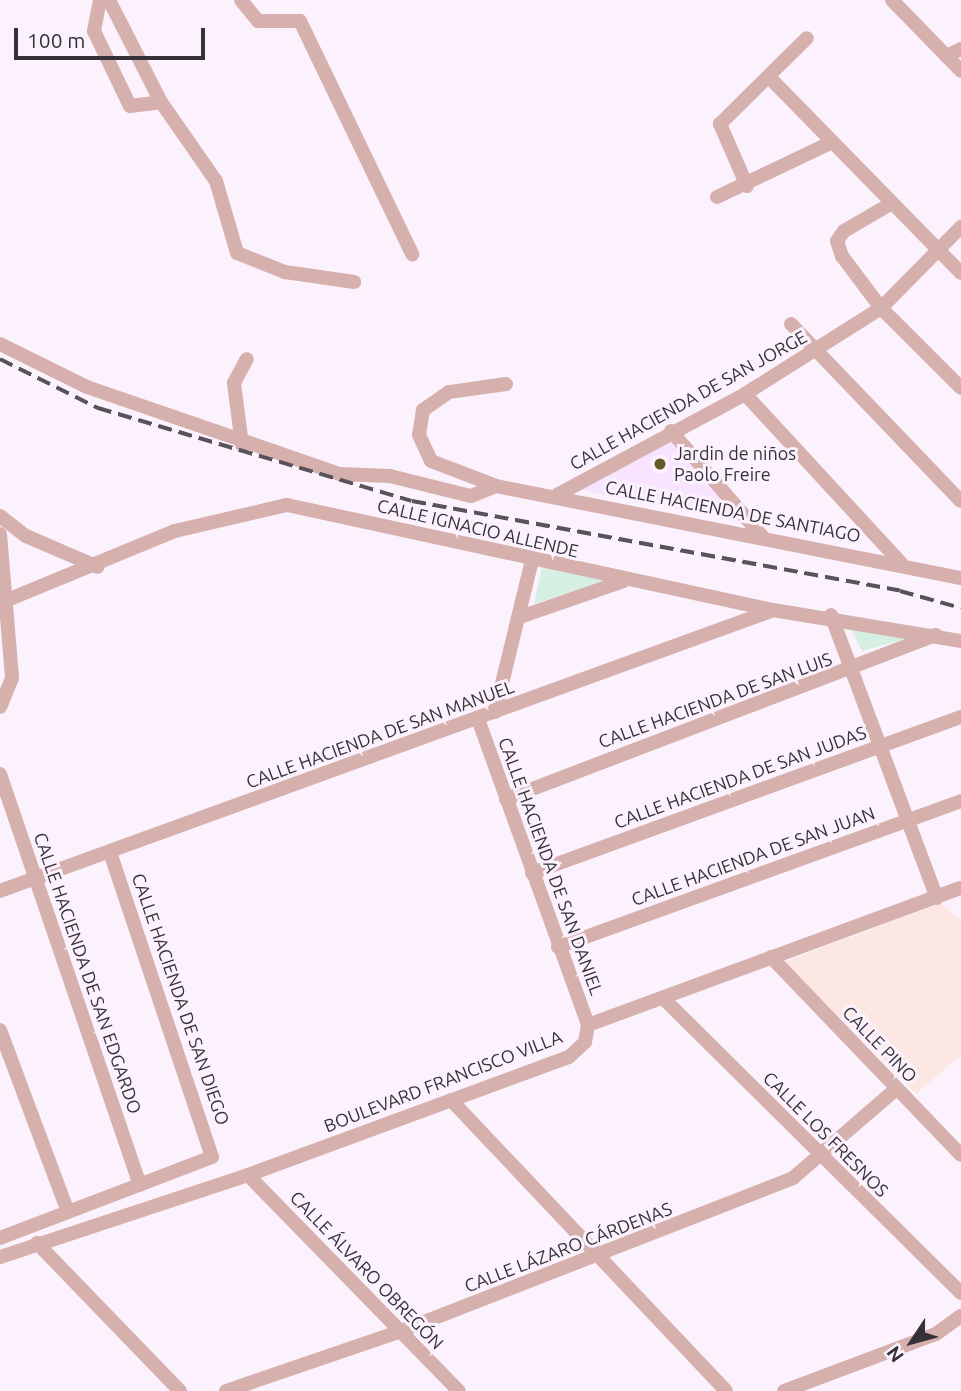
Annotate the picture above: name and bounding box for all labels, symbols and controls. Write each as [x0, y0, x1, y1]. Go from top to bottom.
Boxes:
scale bar [18, 14, 208, 58]
text: 100 m [27, 28, 85, 52]
street label: CALLE HACIENDA DE SAN JORGE [566, 326, 810, 474]
place label: Jardin de niños Paolo Freire [674, 443, 796, 486]
marker: Jardin de niños Paolo Freire [652, 456, 668, 472]
street label: CALLE HACIENDA DE SANTIAGO [603, 476, 863, 546]
street label: CALLE IGNACIO ALLENDE [375, 494, 581, 562]
street label: CALLE HACIENDA DE SAN LUIS [595, 648, 835, 752]
street label: CALLE HACIENDA DE SAN MANUEL [243, 675, 517, 793]
street label: CALLE HACIENDA DE SAN JUDAS [611, 721, 869, 833]
street label: CALLE HACIENDA DE SAN DANIEL [494, 734, 608, 998]
street label: CALLE HACIENDA DE SAN JUAN [628, 802, 878, 910]
street label: CALLE HACIENDA DE SAN EDGARDO [30, 830, 146, 1116]
street label: CALLE HACIENDA DE SAN DIEGO [128, 870, 234, 1128]
street label: CALLE PINO [838, 1001, 922, 1087]
street label: BOULEVARD FRANCISCO VILLA [321, 1025, 565, 1137]
street label: CALLE LOS FRESNOS [759, 1067, 893, 1201]
street label: CALLE ÁLVARO OBREGÓN [286, 1186, 448, 1354]
street label: CALLE LÁZARO CÁRDENAS [461, 1197, 675, 1297]
north arrow [877, 1307, 947, 1377]
text: N [882, 1342, 908, 1367]

